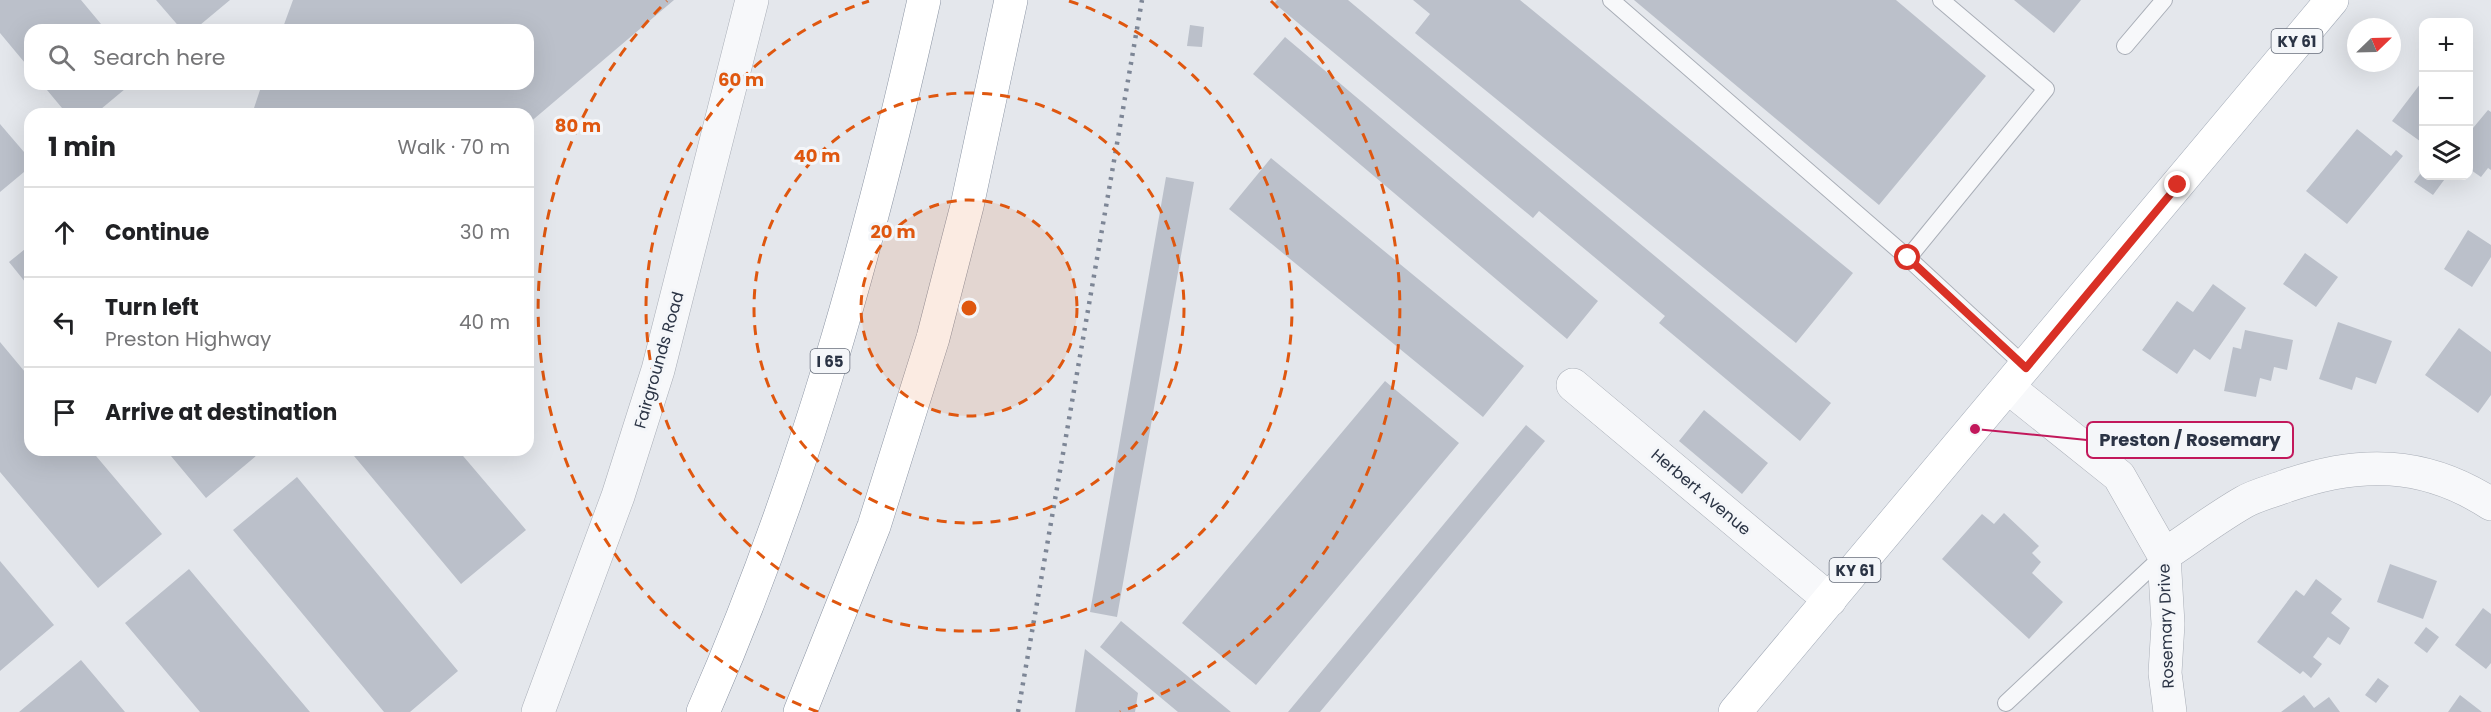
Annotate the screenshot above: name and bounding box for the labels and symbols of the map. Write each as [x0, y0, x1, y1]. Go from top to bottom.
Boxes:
north arrow [2347, 18, 2401, 72]
road number: KY 61 [2272, 29, 2322, 53]
text: 60 m [718, 67, 764, 92]
text: 80 m [555, 113, 601, 138]
text: 40 m [794, 143, 840, 168]
route end [2164, 171, 2190, 197]
text: 20 m [871, 219, 915, 244]
route start [1894, 244, 1920, 270]
street label: Fairgrounds Road [628, 289, 690, 431]
centre of rings [959, 298, 979, 318]
road number: I 65 [810, 349, 850, 373]
callout: Preston / Rosemary [2087, 422, 2293, 458]
text: Preston / Rosemary [2099, 427, 2281, 452]
street label: Herbert Avenue [1646, 443, 1756, 541]
road number: KY 61 [1830, 558, 1880, 582]
street label: Rosemary Drive [2152, 563, 2180, 689]

